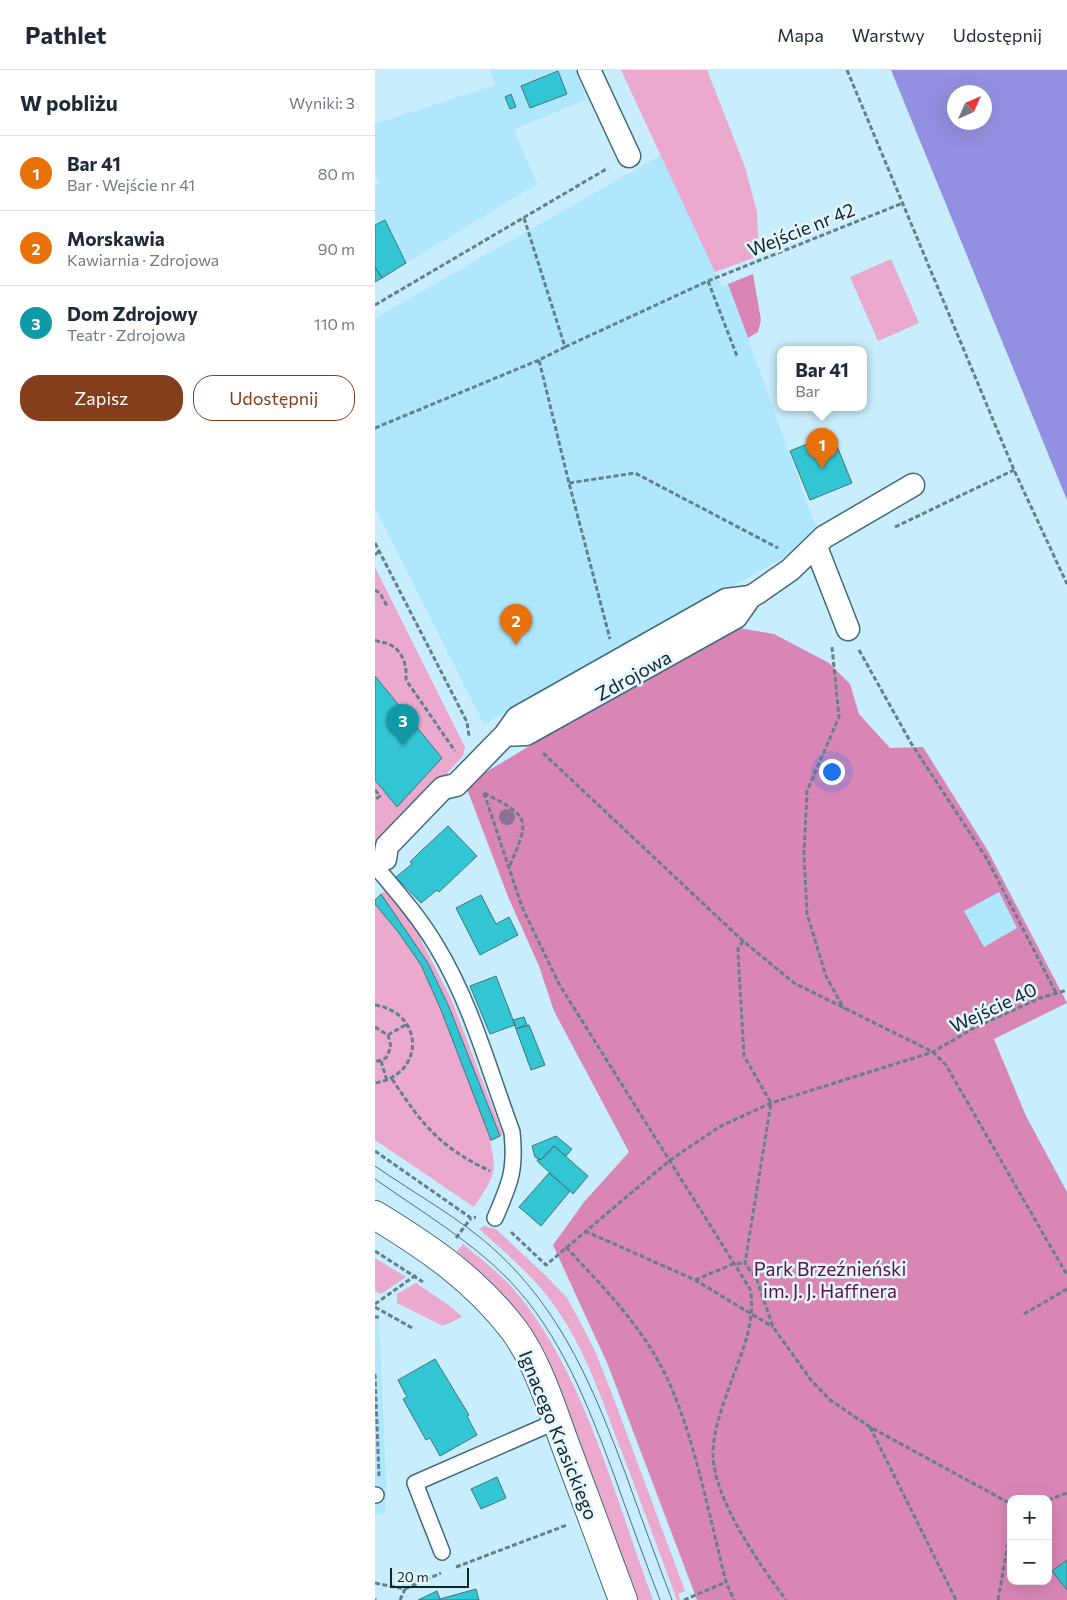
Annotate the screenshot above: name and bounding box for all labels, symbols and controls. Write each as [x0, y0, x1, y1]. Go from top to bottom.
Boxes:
text: Pathlet [25, 20, 106, 49]
text: Mapa [777, 24, 824, 46]
text: Warstwy [852, 24, 925, 46]
text: Udostępnij [953, 24, 1042, 46]
north arrow [947, 85, 992, 130]
text: W pobliżu [20, 90, 118, 115]
text: Wyniki: 3 [289, 93, 355, 112]
text: Bar 41 [67, 152, 121, 175]
text: 1 [32, 164, 40, 183]
text: 80 m [318, 164, 355, 183]
text: Bar · Wejście nr 41 [67, 175, 195, 194]
street label: Wejście nr 42 [744, 197, 858, 261]
text: Morskawia [67, 227, 165, 250]
text: 2 [31, 239, 41, 258]
text: 90 m [318, 239, 355, 258]
text: Kawiarnia · Zdrojowa [67, 250, 219, 269]
text: Dom Zdrojowy [67, 302, 198, 325]
text: 3 [31, 314, 41, 333]
text: 110 m [314, 314, 355, 333]
text: Teatr · Zdrojowa [67, 325, 186, 344]
popup [777, 346, 867, 411]
text: Bar 41 [795, 358, 849, 381]
button: Zapisz [20, 375, 183, 421]
button: Udostępnij [193, 375, 355, 421]
text: Bar [795, 381, 820, 400]
pin: 1 [806, 428, 838, 469]
pin: 2 [500, 604, 532, 645]
street label: Zdrojowa [591, 645, 675, 705]
pin: 3 [387, 704, 419, 745]
your location [819, 759, 845, 785]
street label: Wejście 40 [946, 977, 1040, 1037]
park label: Park Brzeźnieński im. J. J. Haffnera [754, 1257, 906, 1302]
street label: Ignacego Krasickiego [515, 1347, 603, 1523]
map controls [1007, 1495, 1052, 1585]
button: + [1007, 1495, 1052, 1540]
button: − [1007, 1540, 1052, 1585]
scale bar [390, 1565, 469, 1588]
text: 20 m [397, 1568, 429, 1585]

